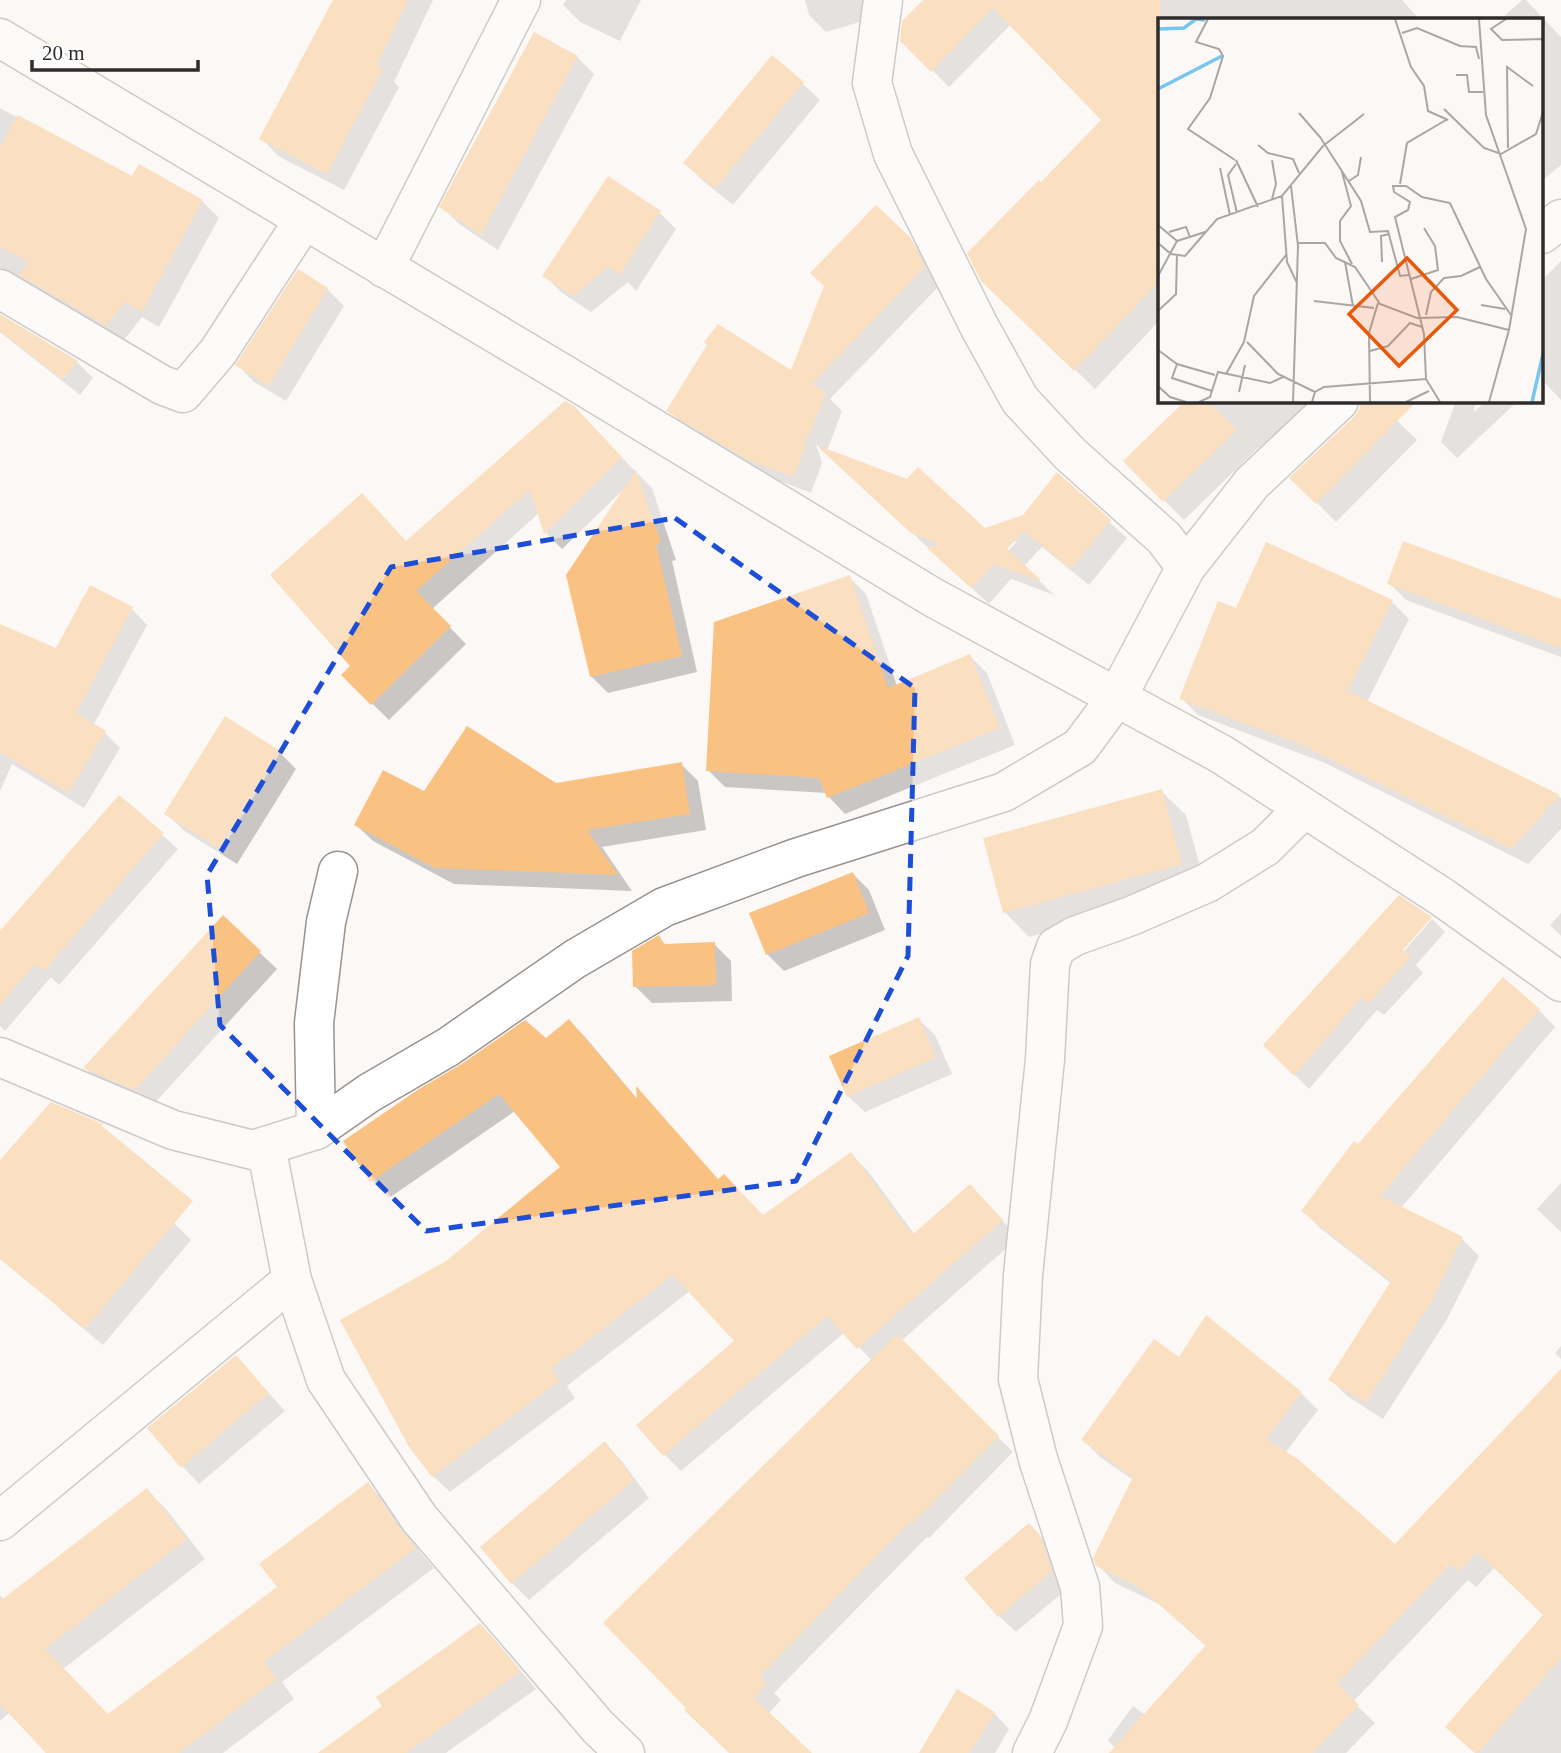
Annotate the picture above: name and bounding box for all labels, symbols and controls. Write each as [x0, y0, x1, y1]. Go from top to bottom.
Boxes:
inset map [1158, 18, 1544, 402]
scale bar [32, 28, 198, 72]
text: 20 m [42, 41, 85, 65]

